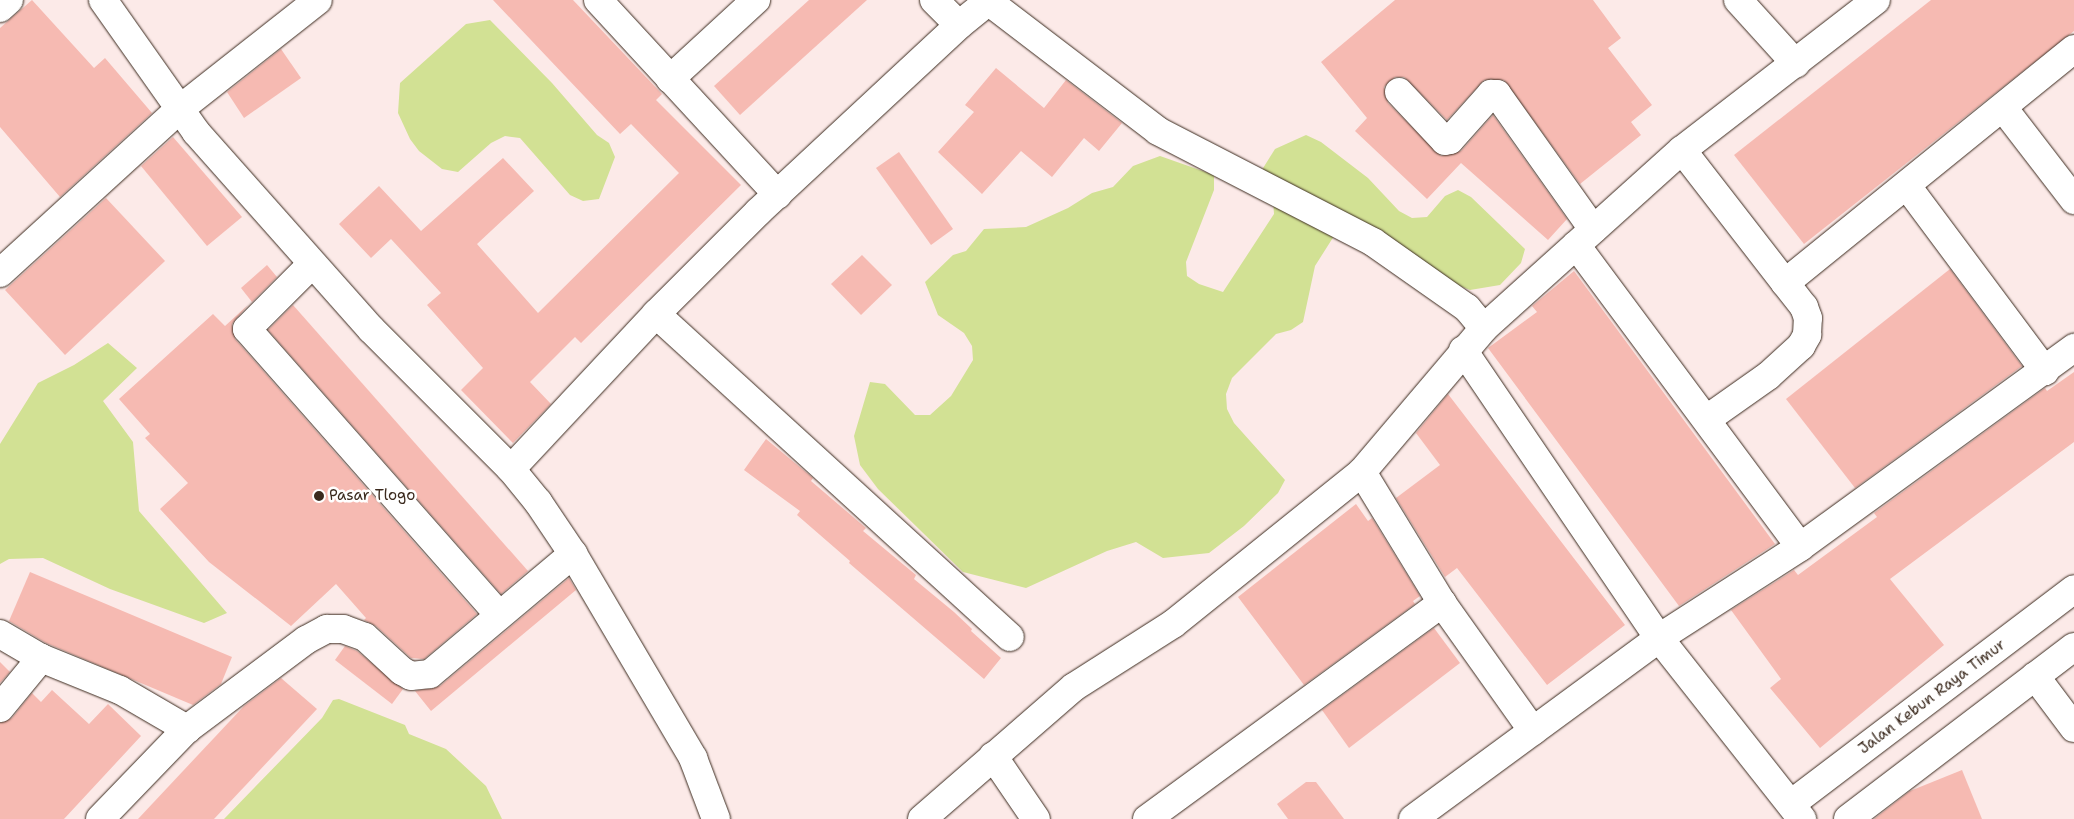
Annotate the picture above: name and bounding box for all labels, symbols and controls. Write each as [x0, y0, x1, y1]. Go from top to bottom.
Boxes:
place label: Pasar Tlogo [329, 487, 415, 505]
marker: Pasar Tlogo [313, 490, 325, 502]
street label: Jalan Kebun Raya Timur [1855, 636, 2009, 758]

